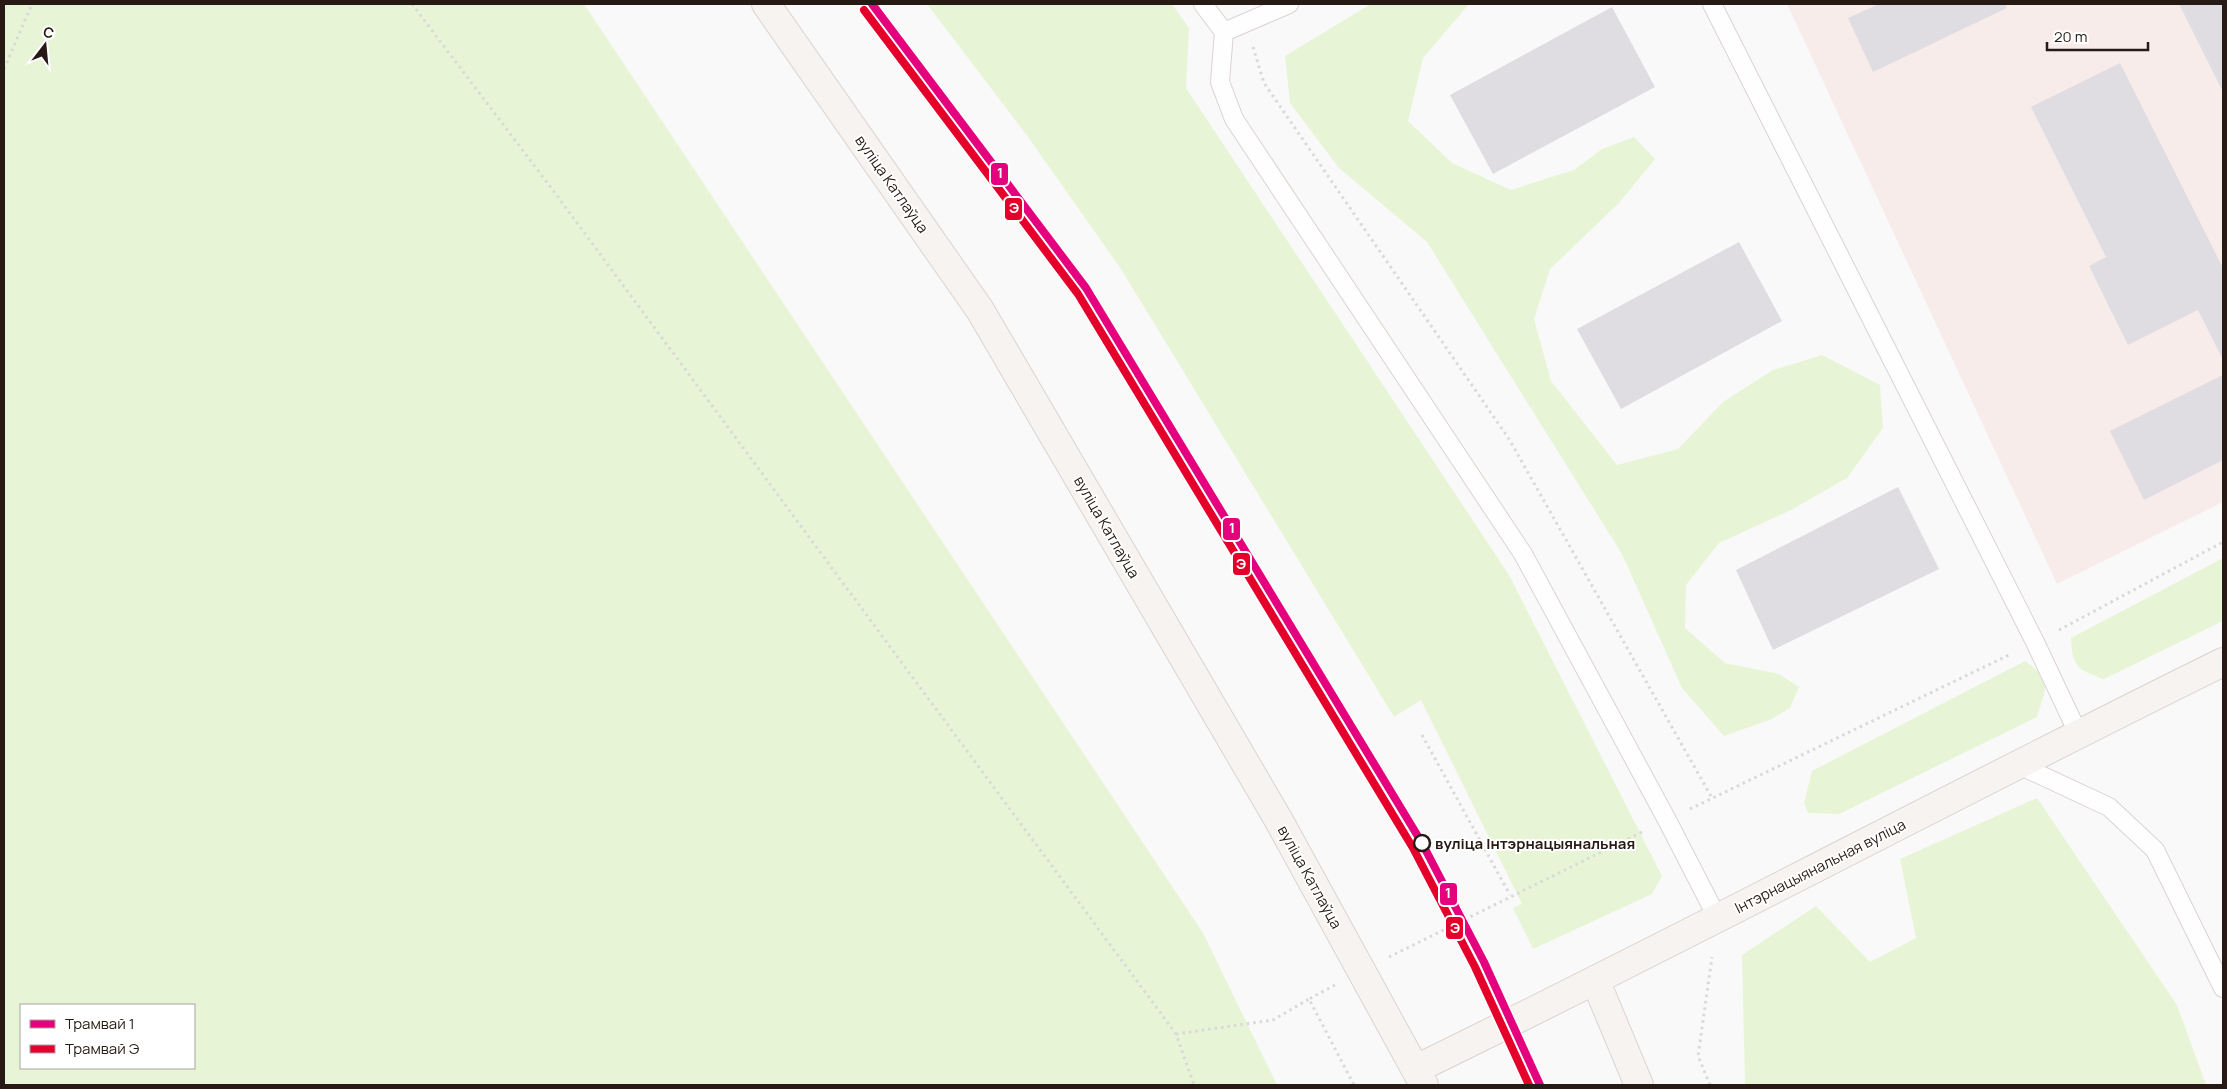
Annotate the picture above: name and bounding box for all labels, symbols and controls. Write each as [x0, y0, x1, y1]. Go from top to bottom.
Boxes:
north arrow [20, 20, 70, 70]
scale bar [2047, 20, 2148, 52]
text: С [41, 21, 56, 43]
text: 20 m [2054, 26, 2087, 47]
street label: вуліца Катлаўца [850, 131, 934, 237]
line badge: 1 [990, 162, 1009, 186]
text: 1 [997, 163, 1003, 182]
line badge: Э [1004, 197, 1023, 221]
text: Э [1009, 198, 1019, 217]
street label: вуліца Катлаўца [1069, 472, 1145, 582]
line badge: 1 [1222, 517, 1241, 541]
text: 1 [1229, 518, 1235, 537]
line badge: Э [1232, 552, 1251, 576]
text: Э [1236, 554, 1246, 573]
street label: Інтэрнацыянальная вуліца [1731, 814, 1909, 918]
street label: вуліца Катлаўца [1273, 822, 1347, 932]
place label: вуліца Інтэрнацыянальная [1435, 833, 1635, 854]
marker: вуліца Інтэрнацыянальная [1413, 834, 1431, 852]
line badge: 1 [1439, 882, 1458, 906]
text: 1 [1445, 883, 1451, 902]
line badge: Э [1445, 916, 1464, 940]
text: Э [1450, 918, 1460, 937]
legend [20, 1004, 195, 1069]
text: Трамвай 1 [65, 1013, 135, 1034]
text: Трамвай Э [65, 1038, 140, 1059]

